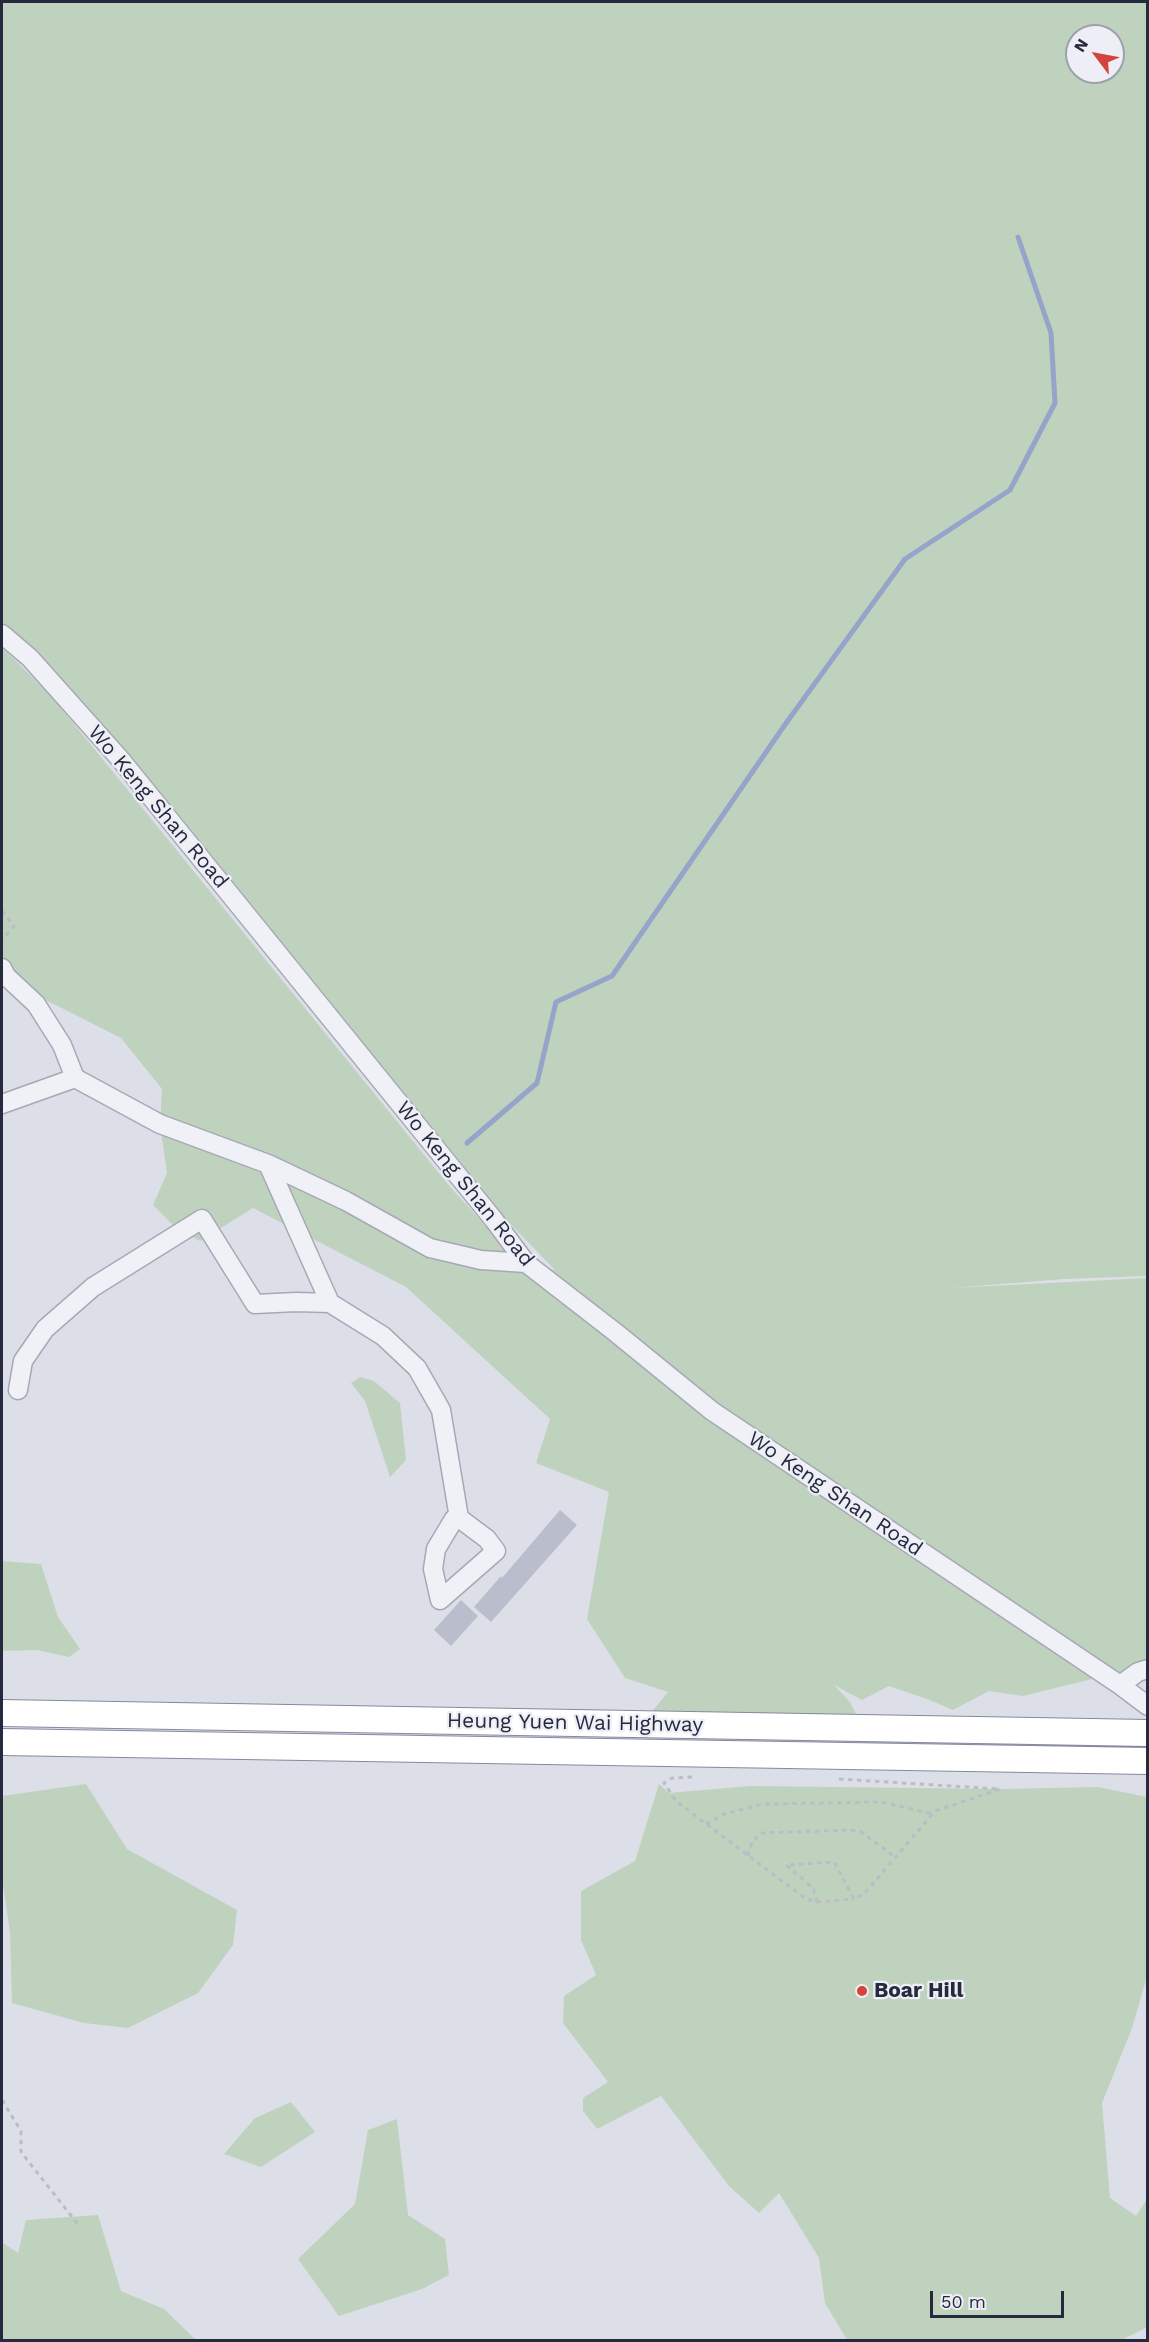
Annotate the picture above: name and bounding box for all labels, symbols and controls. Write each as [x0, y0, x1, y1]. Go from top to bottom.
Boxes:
north arrow [1065, 24, 1125, 84]
text: N [1070, 35, 1092, 55]
street label: Wo Keng Shan Road [82, 720, 234, 894]
street label: Wo Keng Shan Road [391, 1096, 539, 1272]
street label: Wo Keng Shan Road [743, 1426, 927, 1562]
street label: Heung Yuen Wai Highway [447, 1708, 703, 1738]
place label: Boar Hill [874, 1978, 963, 2004]
marker: Boar Hill [855, 1984, 869, 1998]
scale bar [933, 2279, 1066, 2317]
text: 50 m [941, 2291, 986, 2312]

